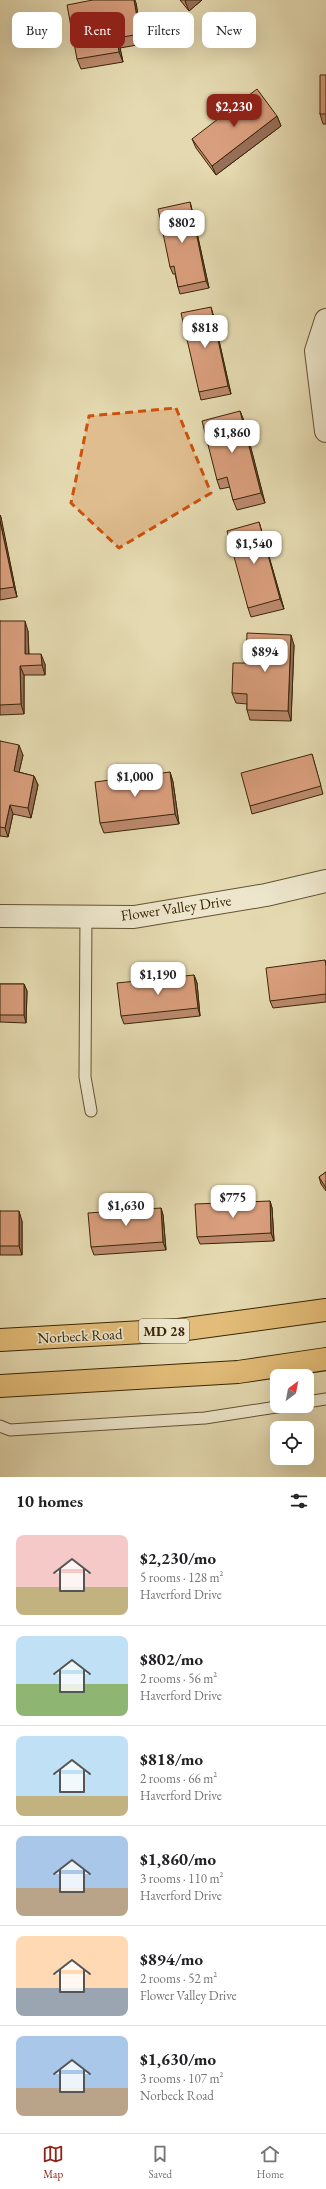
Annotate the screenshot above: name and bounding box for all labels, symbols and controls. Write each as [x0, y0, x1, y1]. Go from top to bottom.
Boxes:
chip: Buy [12, 12, 62, 48]
chip: Rent [70, 12, 125, 48]
chip: Filters [133, 12, 194, 48]
chip: New [202, 12, 256, 48]
pin: $2,230 [201, 94, 267, 128]
text: $2,230 [216, 98, 252, 115]
pin: $802 [158, 210, 206, 244]
text: $802 [169, 214, 195, 231]
pin: $818 [181, 315, 229, 349]
text: $818 [192, 319, 218, 336]
pin: $1,860 [199, 420, 265, 454]
text: $1,860 [214, 424, 250, 441]
pin: $1,540 [221, 531, 287, 565]
text: $1,540 [236, 535, 272, 552]
pin: $894 [241, 639, 289, 673]
text: $894 [252, 643, 278, 660]
pin: $1,000 [102, 764, 168, 798]
text: $1,000 [117, 768, 153, 785]
street label: Flower Valley Drive [119, 890, 233, 925]
pin: $1,190 [125, 962, 191, 996]
text: $1,190 [140, 966, 176, 983]
pin: $775 [209, 1185, 257, 1219]
text: $775 [220, 1189, 246, 1206]
pin: $1,630 [93, 1193, 159, 1227]
text: $1,630 [108, 1197, 144, 1214]
road number: MD 28 [139, 1319, 189, 1343]
street label: Norbeck Road [37, 1324, 123, 1347]
north arrow [270, 1369, 314, 1413]
map controls [270, 1369, 314, 1465]
button: locate [270, 1421, 314, 1465]
text: 10 homes [16, 1490, 83, 1512]
icon: filters [288, 1490, 310, 1512]
text: $2,230/mo [140, 1547, 216, 1569]
icon: home [48, 1551, 96, 1599]
text: 5 rooms · 128 m² [140, 1569, 224, 1586]
text: Haverford Drive [140, 1586, 222, 1603]
text: $802/mo [140, 1648, 203, 1670]
icon: home [48, 1652, 96, 1700]
text: 2 rooms · 56 m² [140, 1670, 217, 1687]
text: Haverford Drive [140, 1687, 222, 1704]
text: $818/mo [140, 1748, 203, 1770]
icon: home [48, 1752, 96, 1800]
text: 2 rooms · 66 m² [140, 1770, 217, 1787]
text: Haverford Drive [140, 1787, 222, 1804]
text: $1,860/mo [140, 1848, 216, 1870]
icon: home [48, 1852, 96, 1900]
text: 3 rooms · 110 m² [140, 1870, 224, 1887]
text: Haverford Drive [140, 1887, 222, 1904]
text: $894/mo [140, 1948, 203, 1970]
icon: home [48, 1952, 96, 2000]
text: 2 rooms · 52 m² [140, 1970, 217, 1987]
text: Flower Valley Drive [140, 1987, 237, 2004]
text: $1,630/mo [140, 2048, 216, 2070]
icon: home [48, 2052, 96, 2100]
text: 3 rooms · 107 m² [140, 2070, 224, 2087]
text: Norbeck Road [140, 2087, 214, 2104]
tab: Map [42, 2143, 64, 2181]
tab: Saved [149, 2143, 172, 2181]
tab: Home [257, 2143, 284, 2181]

